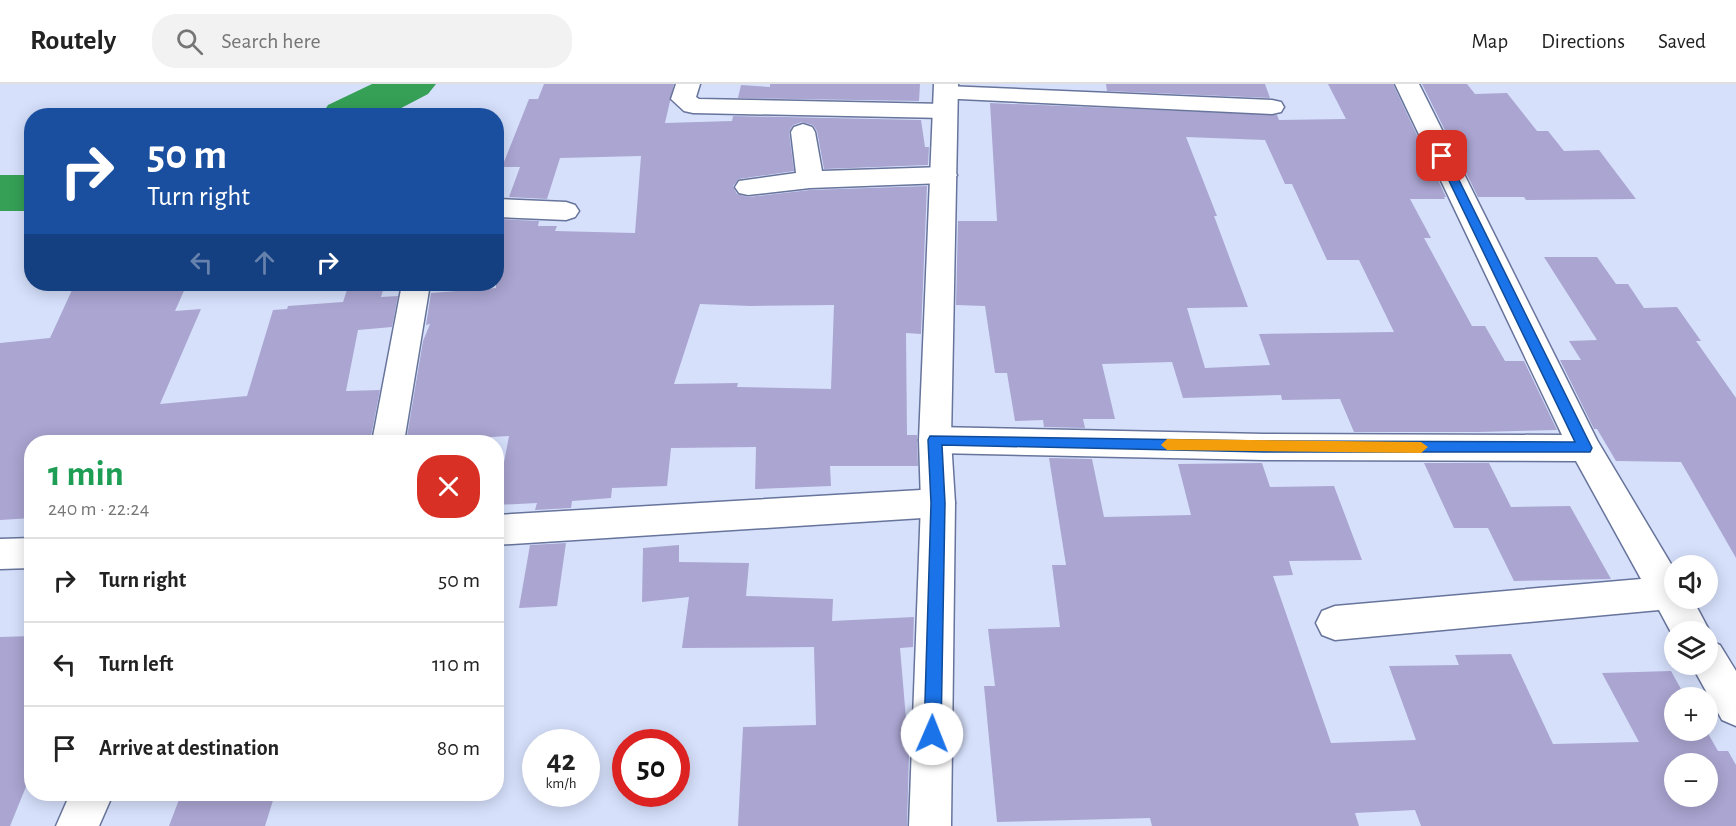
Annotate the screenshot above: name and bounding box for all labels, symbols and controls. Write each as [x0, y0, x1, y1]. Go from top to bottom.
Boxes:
search box [152, 14, 572, 68]
icon: search [173, 25, 206, 58]
text: Routely [30, 27, 116, 55]
text: Search here [221, 30, 321, 52]
text: Map [1472, 31, 1508, 52]
text: Directions [1541, 31, 1625, 52]
text: Saved [1658, 31, 1706, 52]
pin [1416, 130, 1467, 181]
icon: right [48, 132, 126, 210]
text: 50 m [147, 134, 227, 176]
icon: arrive [1425, 139, 1458, 172]
text: Turn right [147, 183, 250, 210]
icon: left [185, 246, 218, 279]
icon: ahead [248, 246, 281, 279]
icon: right [311, 246, 344, 279]
button: close [417, 455, 480, 518]
text: 1 min [48, 456, 124, 492]
text: 240 m · 22:24 [48, 499, 149, 519]
map controls [1664, 555, 1718, 807]
button: sound [1664, 555, 1718, 609]
icon: right [48, 564, 81, 597]
text: Turn right [99, 569, 186, 591]
text: 50 m [438, 569, 480, 591]
button: layers [1664, 621, 1718, 675]
icon: left [48, 648, 81, 681]
text: Turn left [99, 653, 173, 675]
text: 110 m [432, 653, 480, 675]
button: + [1664, 687, 1718, 741]
position arrow [900, 702, 964, 766]
speed limit sign: 50 [612, 729, 690, 807]
icon: arrive [48, 732, 81, 765]
text: Arrive at destination [99, 737, 279, 759]
text: 80 m [437, 737, 480, 759]
text: 42 [546, 746, 576, 776]
button: − [1664, 753, 1718, 807]
text: km/h [546, 776, 576, 791]

